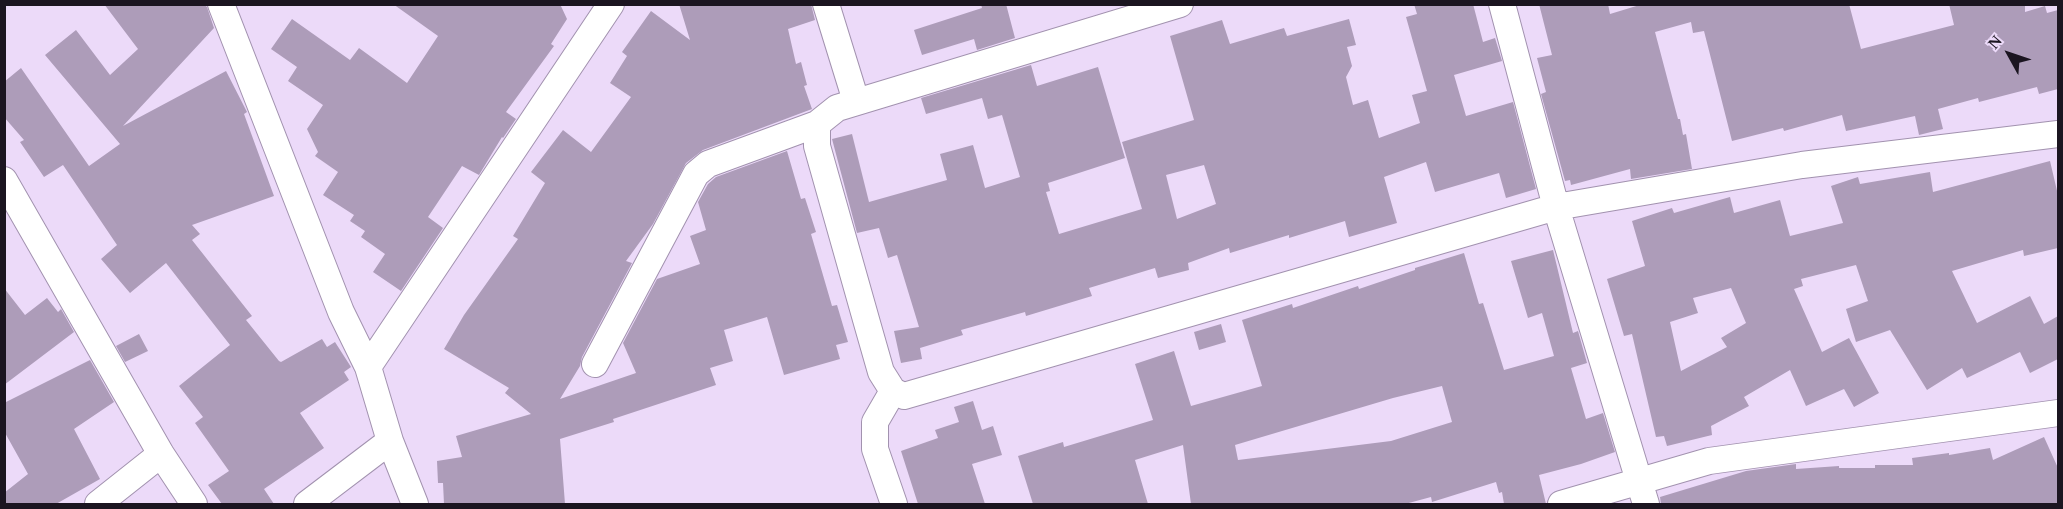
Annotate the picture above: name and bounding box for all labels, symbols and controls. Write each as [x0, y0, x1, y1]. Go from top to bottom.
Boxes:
north arrow [1979, 24, 2039, 84]
text: N [1985, 32, 2005, 52]

